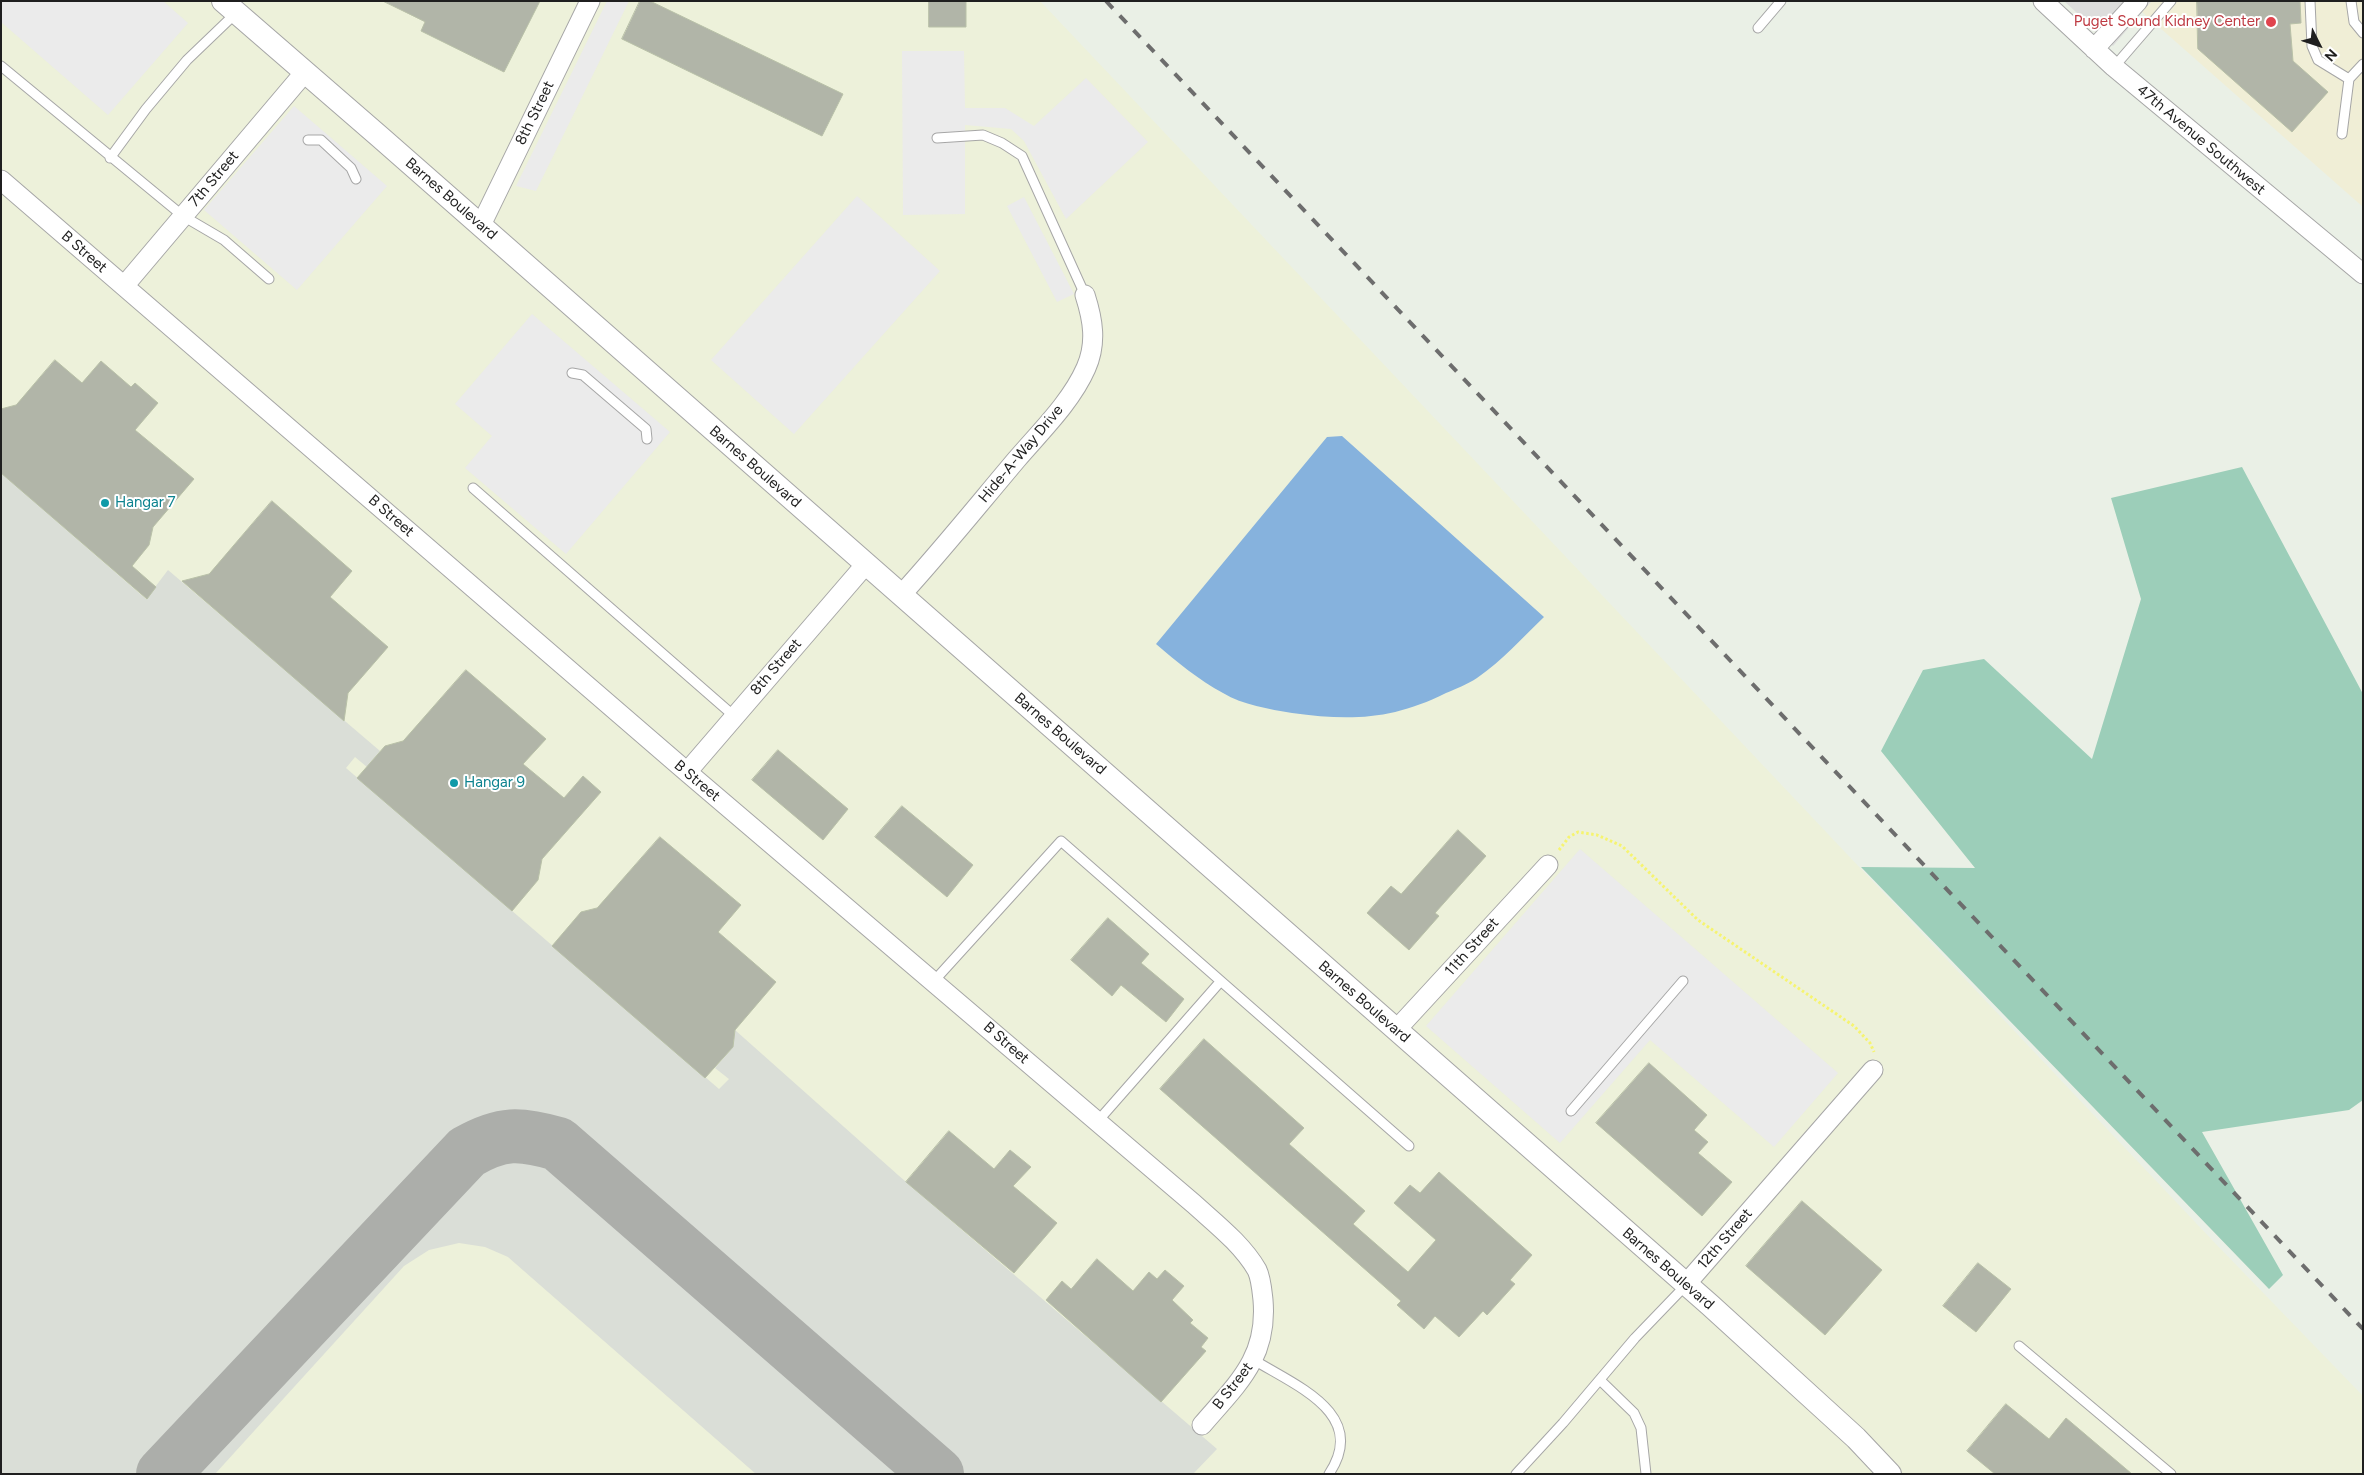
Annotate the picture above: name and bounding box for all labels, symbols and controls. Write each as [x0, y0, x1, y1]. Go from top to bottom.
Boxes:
place label: Puget Sound Kidney Center [2074, 13, 2260, 31]
marker: Puget Sound Kidney Center [2264, 15, 2278, 29]
north arrow [2294, 20, 2344, 70]
text: N [2321, 46, 2341, 65]
street label: 8th Street [512, 78, 558, 148]
street label: 47th Avenue Southwest [2133, 81, 2269, 199]
street label: 7th Street [185, 147, 243, 211]
street label: Barnes Boulevard [401, 154, 501, 244]
street label: B Street [57, 227, 111, 277]
street label: Hide-A-Way Drive [975, 401, 1067, 507]
street label: Barnes Boulevard [705, 422, 805, 512]
street label: B Street [364, 491, 418, 541]
place label: Hangar 7 [115, 494, 176, 512]
marker: Hangar 7 [99, 497, 111, 509]
street label: 8th Street [747, 635, 805, 699]
street label: Barnes Boulevard [1010, 689, 1110, 779]
street label: B Street [670, 756, 724, 806]
place label: Hangar 9 [464, 774, 525, 792]
marker: Hangar 9 [448, 777, 460, 789]
street label: 11th Street [1441, 914, 1503, 980]
street label: Barnes Boulevard [1314, 957, 1414, 1047]
street label: B Street [979, 1018, 1033, 1068]
street label: 12th Street [1694, 1205, 1756, 1273]
street label: Barnes Boulevard [1618, 1224, 1718, 1314]
street label: B Street [1209, 1359, 1257, 1413]

